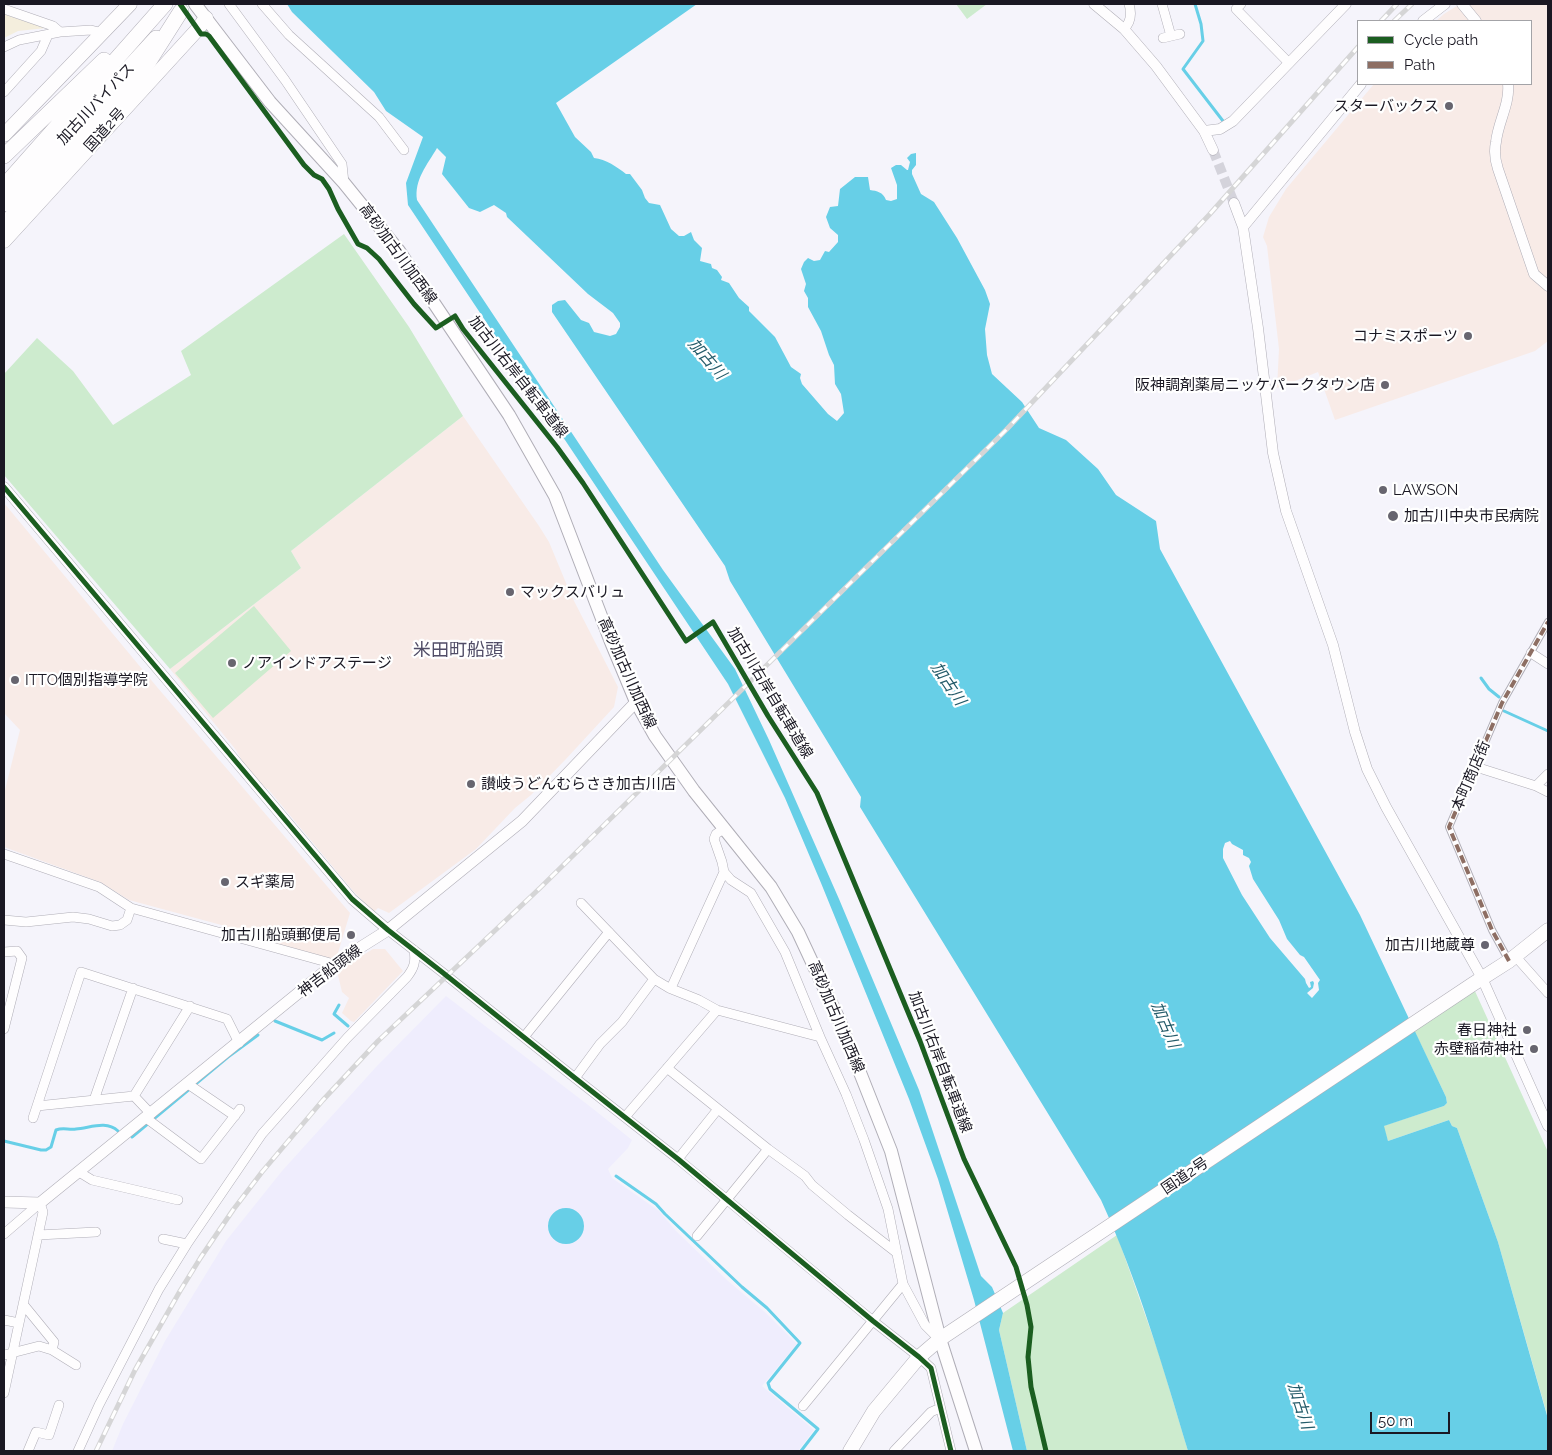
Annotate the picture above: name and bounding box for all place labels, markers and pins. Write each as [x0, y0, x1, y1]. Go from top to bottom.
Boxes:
place label: スターバックス [1334, 97, 1439, 115]
marker: スターバックス [1443, 100, 1455, 112]
place label: コナミスポーツ [1353, 327, 1458, 345]
marker: コナミスポーツ [1462, 330, 1474, 342]
place label: 阪神調剤薬局ニッケパークタウン店 [1135, 376, 1375, 394]
marker: 阪神調剤薬局ニッケパークタウン店 [1379, 379, 1391, 391]
place label: LAWSON [1393, 481, 1458, 499]
marker: LAWSON [1377, 484, 1389, 496]
place label: 加古川中央市民病院 [1404, 507, 1539, 525]
marker: 加古川中央市民病院 [1386, 509, 1400, 523]
place label: マックスバリュ [520, 583, 625, 601]
marker: マックスバリュ [504, 586, 516, 598]
place label: ノアインドアステージ [242, 654, 392, 672]
marker: ノアインドアステージ [226, 657, 238, 669]
place label: ITTO個別指導学院 [25, 671, 148, 689]
marker: ITTO個別指導学院 [9, 674, 21, 686]
place label: 讃岐うどんむらさき加古川店 [481, 775, 676, 793]
marker: 讃岐うどんむらさき加古川店 [465, 778, 477, 790]
place label: スギ薬局 [235, 873, 295, 891]
marker: スギ薬局 [219, 876, 231, 888]
place label: 加古川船頭郵便局 [221, 926, 341, 944]
marker: 加古川船頭郵便局 [345, 929, 357, 941]
place label: 加古川地蔵尊 [1385, 936, 1475, 954]
marker: 加古川地蔵尊 [1479, 939, 1491, 951]
place label: 春日神社 [1457, 1021, 1517, 1039]
marker: 春日神社 [1521, 1024, 1533, 1036]
place label: 赤壁稲荷神社 [1434, 1040, 1524, 1058]
marker: 赤壁稲荷神社 [1528, 1043, 1540, 1055]

